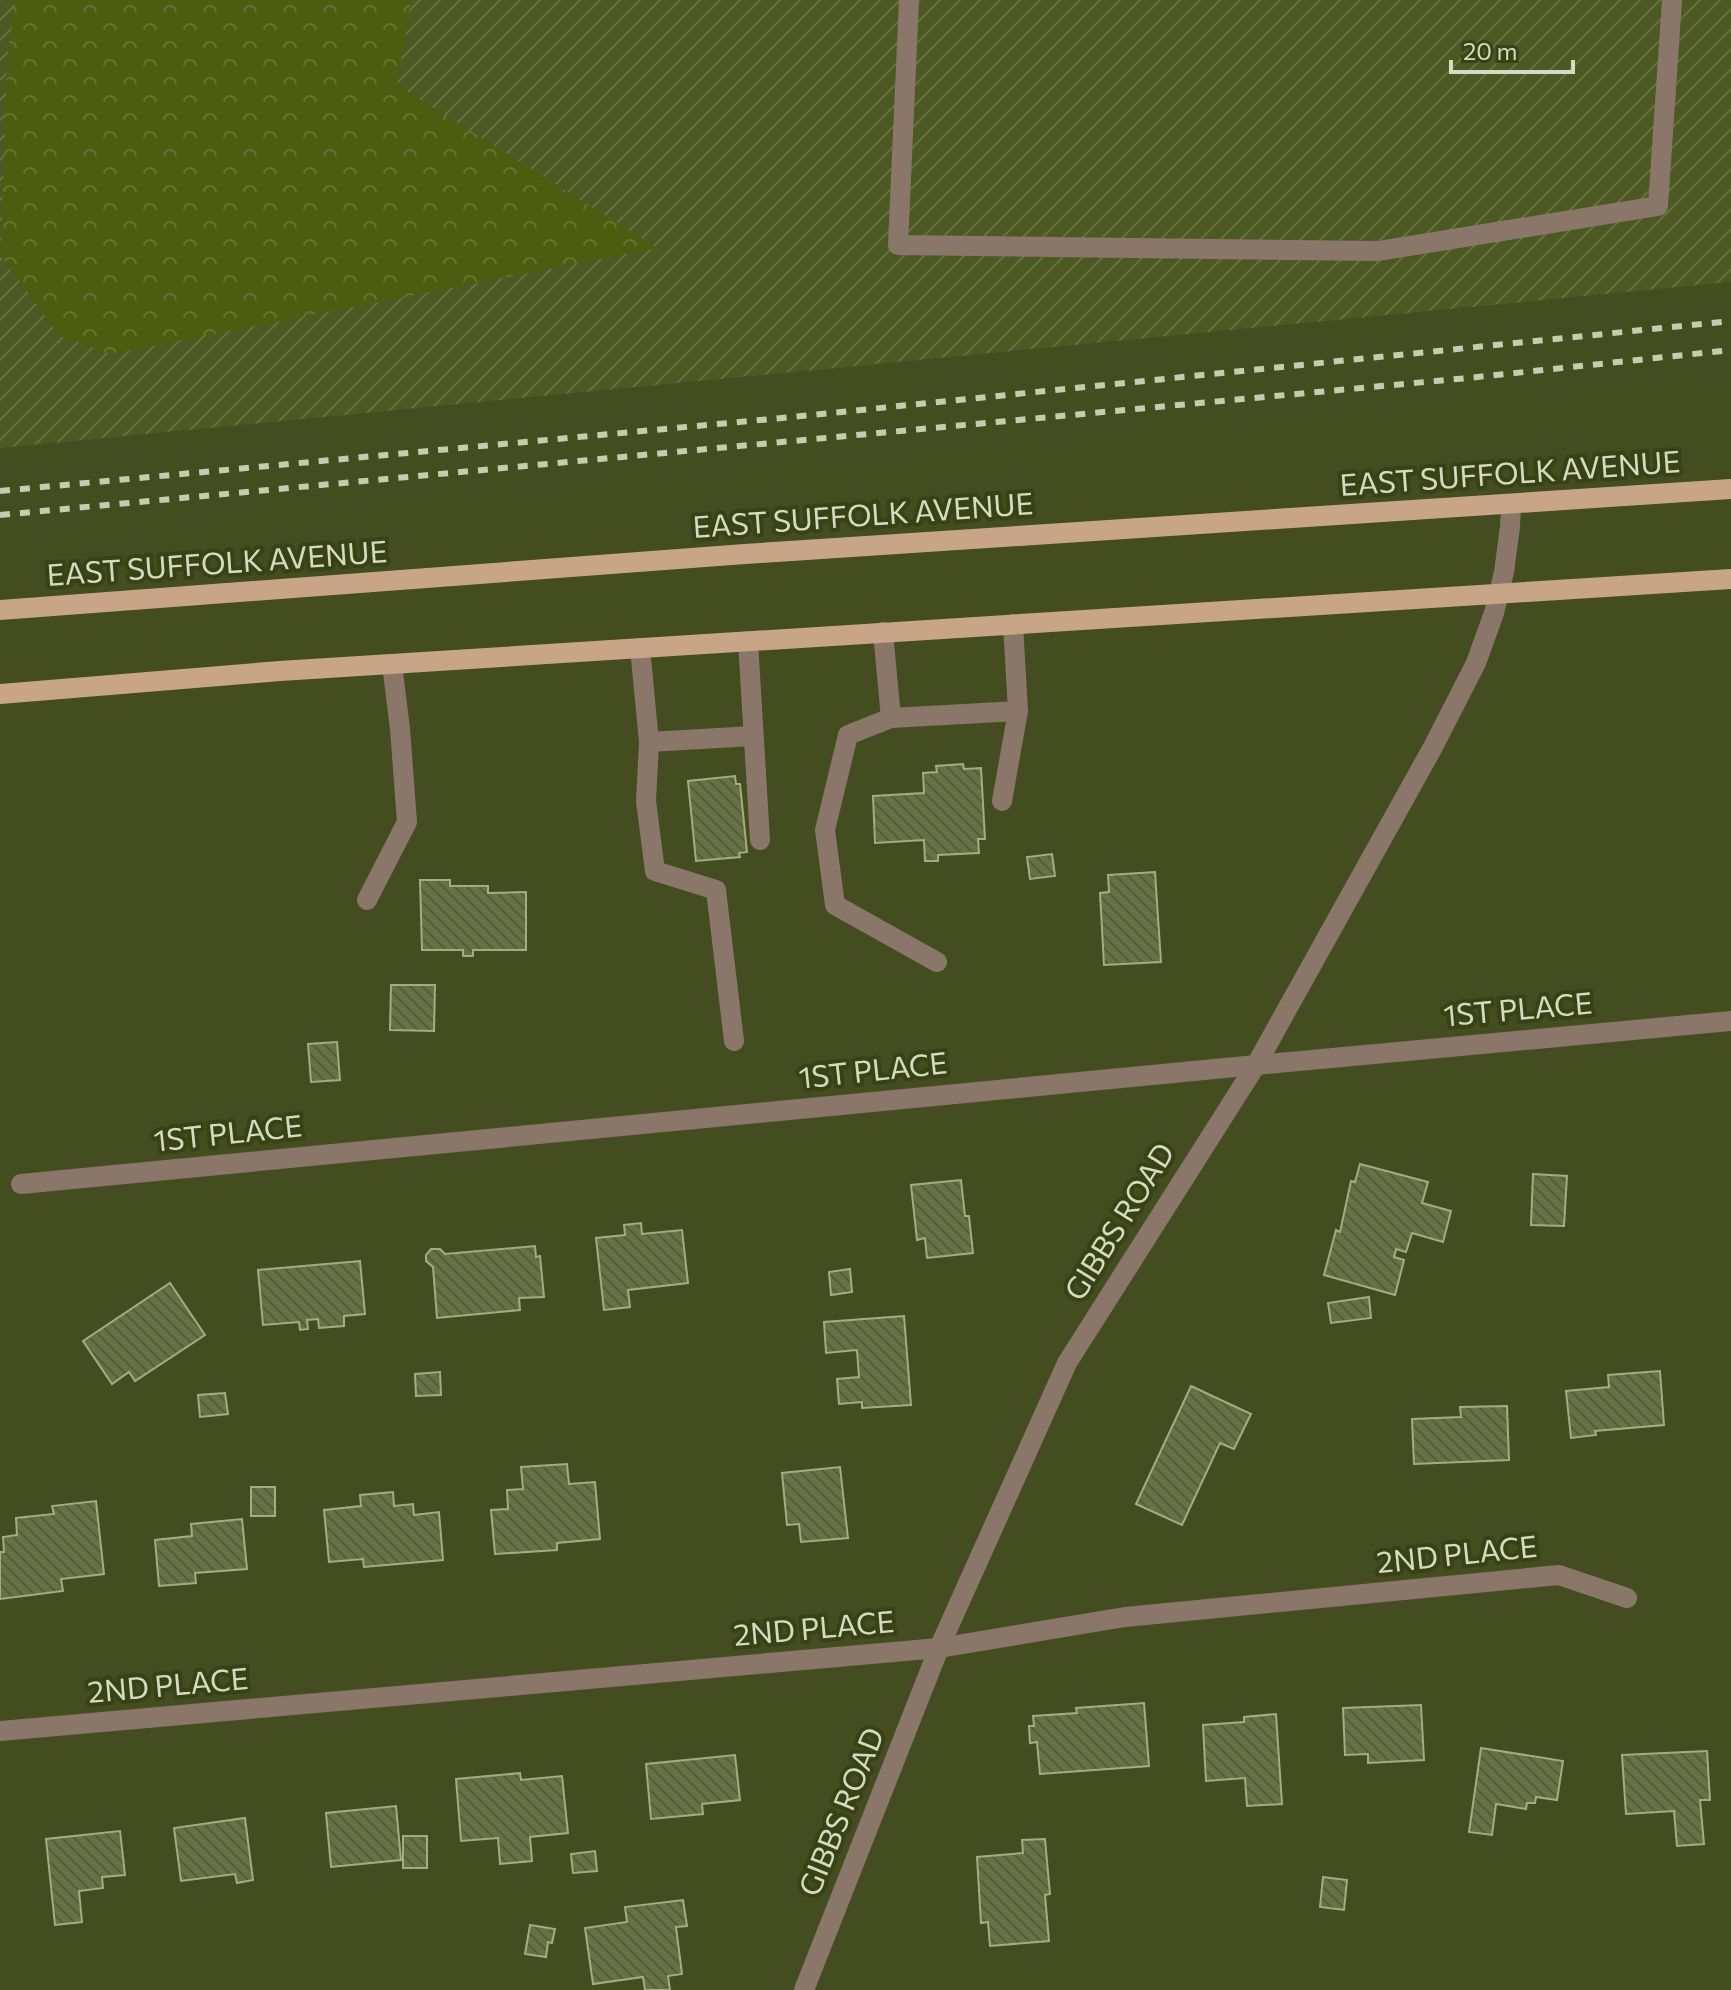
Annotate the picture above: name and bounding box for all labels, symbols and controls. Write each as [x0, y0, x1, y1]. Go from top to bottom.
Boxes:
scale bar [1451, 24, 1573, 74]
text: 20 m [1463, 36, 1517, 65]
street label: EAST SUFFOLK AVENUE [1338, 441, 1681, 502]
street label: EAST SUFFOLK AVENUE [691, 483, 1034, 544]
street label: EAST SUFFOLK AVENUE [45, 531, 388, 592]
street label: 1ST PLACE [1442, 983, 1594, 1032]
street label: 1ST PLACE [797, 1042, 949, 1095]
street label: 1ST PLACE [152, 1105, 304, 1158]
street label: GIBBS ROAD [1055, 1135, 1181, 1306]
street label: 2ND PLACE [1375, 1526, 1539, 1579]
street label: 2ND PLACE [732, 1601, 896, 1652]
street label: 2ND PLACE [86, 1658, 250, 1709]
street label: GIBBS ROAD [789, 1721, 890, 1901]

